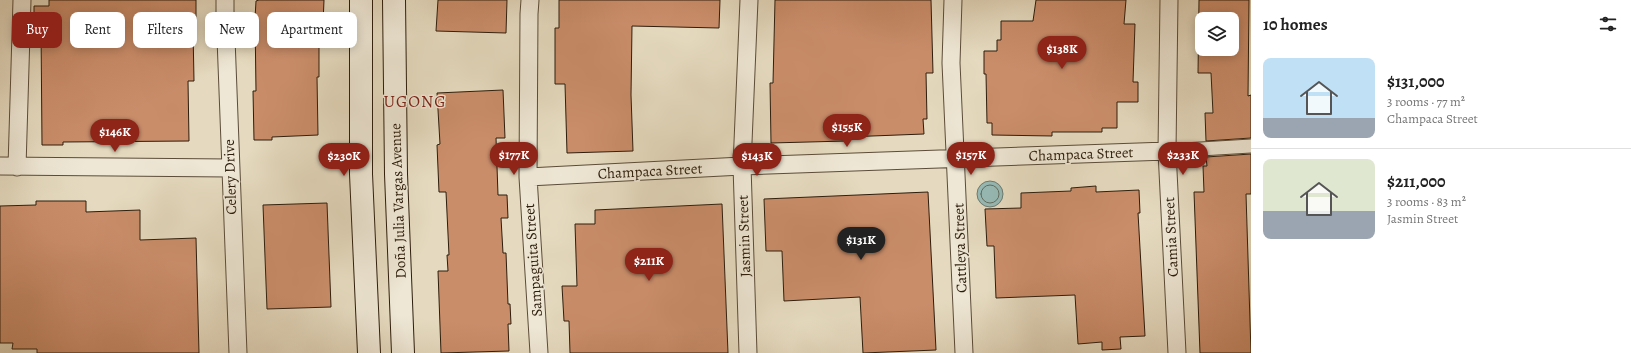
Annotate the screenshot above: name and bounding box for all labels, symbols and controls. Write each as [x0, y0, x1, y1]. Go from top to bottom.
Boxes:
chip: Buy [12, 12, 62, 48]
chip: Rent [70, 12, 125, 48]
chip: Filters [133, 12, 197, 48]
chip: New [205, 12, 259, 48]
chip: Apartment [267, 12, 357, 48]
map controls [1195, 12, 1239, 56]
button: layers [1195, 12, 1239, 56]
text: 10 homes [1263, 13, 1328, 36]
icon: filters [1597, 13, 1619, 35]
pin: $138K [1034, 36, 1090, 70]
text: $138K [1046, 40, 1078, 57]
text: $131,000 [1387, 70, 1445, 93]
icon: home [1295, 74, 1343, 122]
district label: UGONG [383, 90, 447, 113]
text: 3 rooms · 77 m² [1387, 93, 1465, 110]
text: Champaca Street [1387, 110, 1478, 127]
pin: $155K [819, 114, 875, 148]
text: $155K [832, 118, 862, 135]
pin: $146K [87, 119, 143, 153]
text: $146K [99, 123, 131, 140]
street label: Doña Julia Vargas Avenue [385, 123, 411, 279]
street label: Celery Drive [219, 139, 241, 215]
pin: $177K [486, 142, 542, 176]
pin: $157K [943, 142, 999, 176]
street label: Champaca Street [1028, 142, 1134, 166]
pin: $233K [1155, 142, 1211, 176]
pin: $230K [316, 143, 372, 177]
pin: $143K [729, 143, 785, 177]
text: $177K [499, 146, 529, 163]
text: $157K [956, 146, 986, 163]
text: $233K [1167, 146, 1199, 163]
text: $230K [327, 147, 361, 164]
text: $143K [742, 147, 772, 164]
street label: Champaca Street [597, 158, 703, 184]
text: $211,000 [1387, 170, 1446, 193]
icon: home [1295, 175, 1343, 223]
text: 3 rooms · 83 m² [1387, 193, 1466, 210]
street label: Jasmin Street [733, 194, 755, 277]
street label: Camia Street [1159, 197, 1183, 277]
street label: Sampaguita Street [519, 203, 547, 317]
street label: Cattleya Street [948, 203, 972, 293]
text: Jasmin Street [1387, 210, 1458, 227]
pin: $131K [833, 227, 889, 261]
text: $131K [846, 231, 876, 248]
pin: $211K [621, 248, 677, 282]
text: $211K [634, 252, 664, 269]

